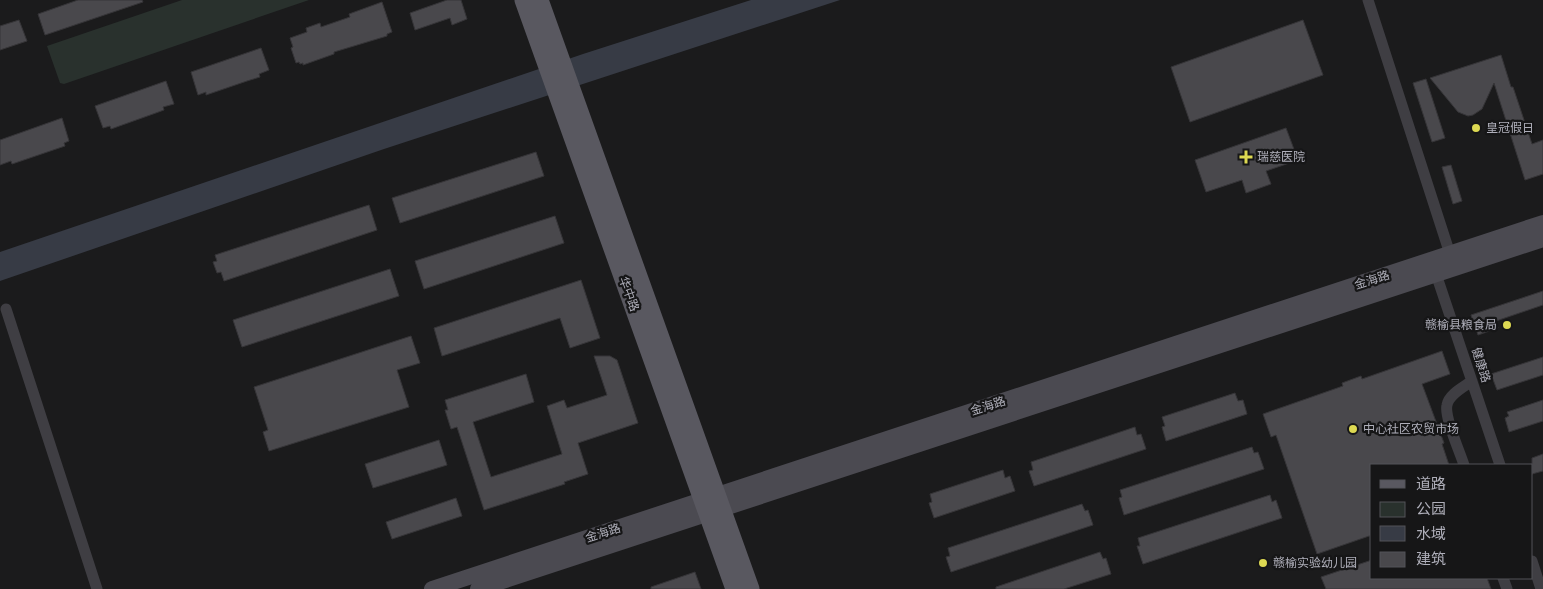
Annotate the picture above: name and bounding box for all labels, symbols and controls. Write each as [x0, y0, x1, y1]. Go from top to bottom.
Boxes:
place label: 皇冠假日 [1486, 121, 1534, 135]
marker: 皇冠假日 [1470, 122, 1482, 134]
marker: 瑞慈医院 [1239, 150, 1253, 164]
place label: 瑞慈医院 [1257, 150, 1305, 164]
street label: 金海路 [1353, 268, 1391, 292]
street label: 华中路 [616, 275, 642, 313]
place label: 赣榆县粮食局 [1425, 318, 1497, 332]
marker: 赣榆县粮食局 [1501, 319, 1513, 331]
street label: 健康路 [1469, 346, 1493, 384]
street label: 金海路 [969, 394, 1007, 418]
place label: 中心社区农贸市场 [1363, 422, 1459, 436]
marker: 中心社区农贸市场 [1347, 423, 1359, 435]
legend [1370, 464, 1533, 579]
text: 道路 [1416, 475, 1446, 493]
text: 公园 [1416, 500, 1446, 518]
street label: 金海路 [584, 521, 622, 545]
text: 水域 [1416, 525, 1446, 543]
text: 建筑 [1416, 550, 1446, 568]
place label: 赣榆实验幼儿园 [1273, 556, 1357, 570]
marker: 赣榆实验幼儿园 [1257, 557, 1269, 569]

